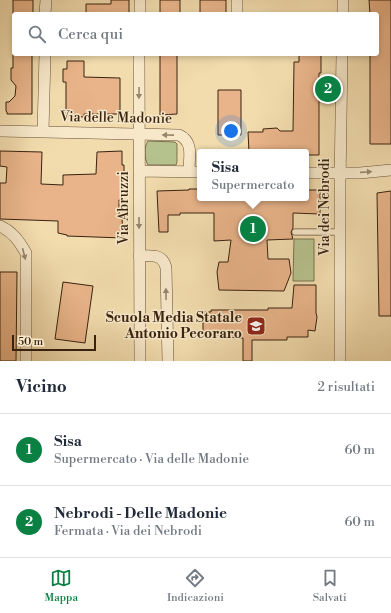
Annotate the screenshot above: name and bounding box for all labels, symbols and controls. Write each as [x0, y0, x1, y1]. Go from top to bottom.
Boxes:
search box [12, 12, 379, 56]
icon: search [26, 23, 48, 45]
text: Cerca qui [58, 25, 123, 44]
pin: 2 [315, 74, 341, 104]
one-way arrow [136, 87, 142, 100]
street label: Via delle Madonie [59, 108, 172, 128]
your location [221, 121, 241, 141]
one-way arrow [161, 132, 174, 138]
popup [197, 149, 309, 201]
text: Sisa [211, 158, 239, 177]
street label: Via dei Nebrodi [316, 158, 334, 257]
one-way arrow [360, 169, 372, 176]
street label: Via Abruzzi [115, 171, 133, 246]
text: Supermercato [211, 177, 295, 193]
pin: 1 [240, 214, 266, 244]
one-way arrow [136, 217, 142, 230]
one-way arrow [22, 247, 28, 260]
one-way arrow [163, 287, 169, 300]
place label: Scuola Media Statale Antonio Pecoraro [106, 309, 242, 343]
school or university icon: Scuola Media Statale Antonio Pecoraro [245, 315, 267, 337]
scale bar [12, 333, 96, 352]
text: 50 m [18, 335, 43, 349]
text: Vicino [16, 376, 67, 398]
text: 2 risultati [318, 379, 375, 395]
text: Sisa [54, 432, 82, 451]
text: 1 [26, 442, 32, 458]
text: 60 m [344, 442, 375, 458]
text: Supermercato · Via delle Madonie [54, 451, 249, 467]
text: Nebrodi - Delle Madonie [54, 504, 227, 523]
text: 2 [25, 514, 33, 530]
text: 60 m [344, 514, 375, 530]
text: Fermata · Via dei Nebrodi [54, 523, 202, 539]
tab: Mappa [44, 567, 78, 605]
tab: Indicazioni [167, 567, 224, 605]
tab: Salvati [313, 567, 347, 605]

